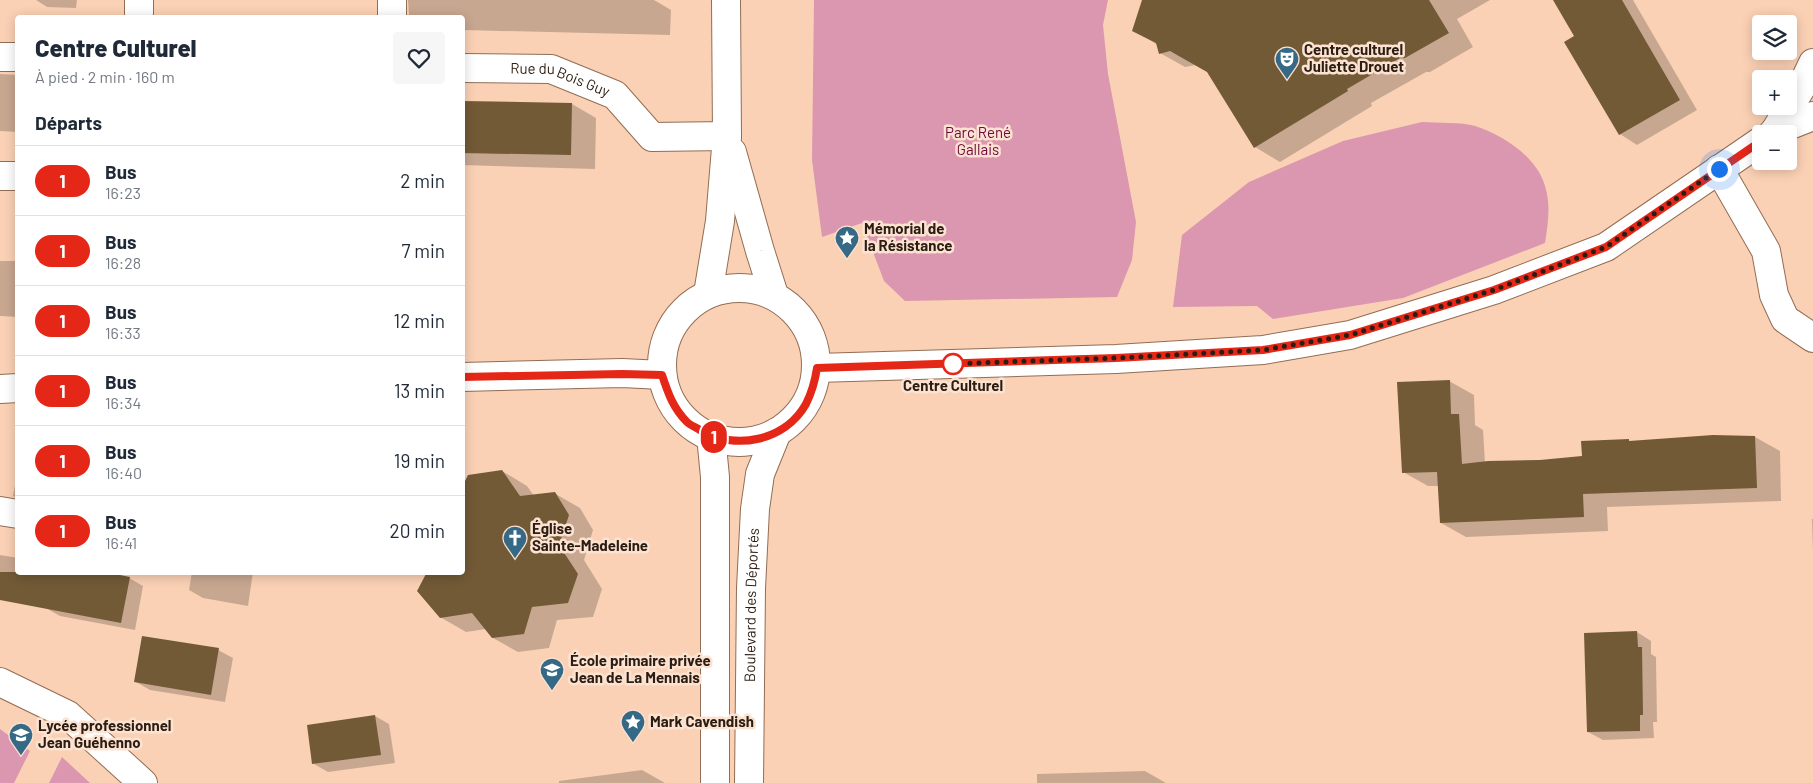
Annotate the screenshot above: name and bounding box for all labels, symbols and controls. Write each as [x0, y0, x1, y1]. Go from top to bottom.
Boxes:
map controls [1752, 15, 1797, 170]
button: layers [1752, 15, 1797, 60]
button: heart [393, 32, 445, 84]
text: Centre Culturel [35, 33, 197, 62]
place label: Centre culturel Juliette Drouet [1304, 40, 1404, 75]
theatre icon: Centre culturel Juliette Drouet [1274, 46, 1300, 80]
street label: Rue du Bois Guy [510, 59, 613, 100]
text: À pied · 2 min · 160 m [35, 67, 175, 86]
button: + [1752, 70, 1797, 115]
text: Départs [35, 111, 102, 134]
park label: Parc René Gallais [945, 123, 1011, 158]
button: − [1752, 125, 1797, 170]
your location [1707, 157, 1732, 182]
text: Bus [105, 160, 137, 183]
text: 2 min [400, 169, 445, 192]
text: 1 [59, 170, 66, 192]
text: 16:23 [105, 183, 141, 202]
place label: Mémorial de la Résistance [864, 219, 953, 254]
place icon: Mémorial de la Résistance [834, 225, 860, 259]
text: Bus [105, 230, 137, 253]
text: 7 min [401, 239, 445, 262]
text: 1 [59, 240, 66, 262]
text: 16:28 [105, 253, 141, 272]
text: Bus [105, 300, 137, 323]
text: 12 min [394, 309, 445, 332]
text: 1 [59, 310, 66, 332]
text: 16:33 [105, 323, 141, 342]
marker: Centre Culturel [942, 353, 964, 375]
text: Bus [105, 370, 137, 393]
place label: Centre Culturel [903, 376, 1003, 394]
text: 13 min [394, 379, 445, 402]
text: 1 [59, 380, 66, 402]
text: 16:34 [105, 393, 141, 412]
line badge: 1 [698, 421, 730, 453]
text: 1 [711, 426, 717, 448]
text: Bus [105, 440, 137, 463]
text: 19 min [394, 449, 445, 472]
text: 1 [59, 450, 66, 472]
text: 16:40 [105, 463, 142, 482]
text: Bus [105, 510, 137, 533]
text: 20 min [389, 519, 445, 542]
place label: Église Sainte-Madeleine [532, 519, 648, 554]
text: 1 [59, 520, 66, 542]
church icon: Église Sainte-Madeleine [502, 525, 528, 559]
street label: Boulevard des Déportés [740, 528, 762, 682]
text: 16:41 [105, 533, 137, 552]
place label: École primaire privée Jean de La Mennais [570, 651, 711, 686]
school or university icon: École primaire privée Jean de La Mennais [539, 657, 565, 691]
place icon: Mark Cavendish [620, 709, 646, 743]
place label: Mark Cavendish [650, 712, 754, 730]
place label: Lycée professionnel Jean Guéhenno [38, 716, 172, 751]
school or university icon: Lycée professionnel Jean Guéhenno [8, 722, 34, 756]

